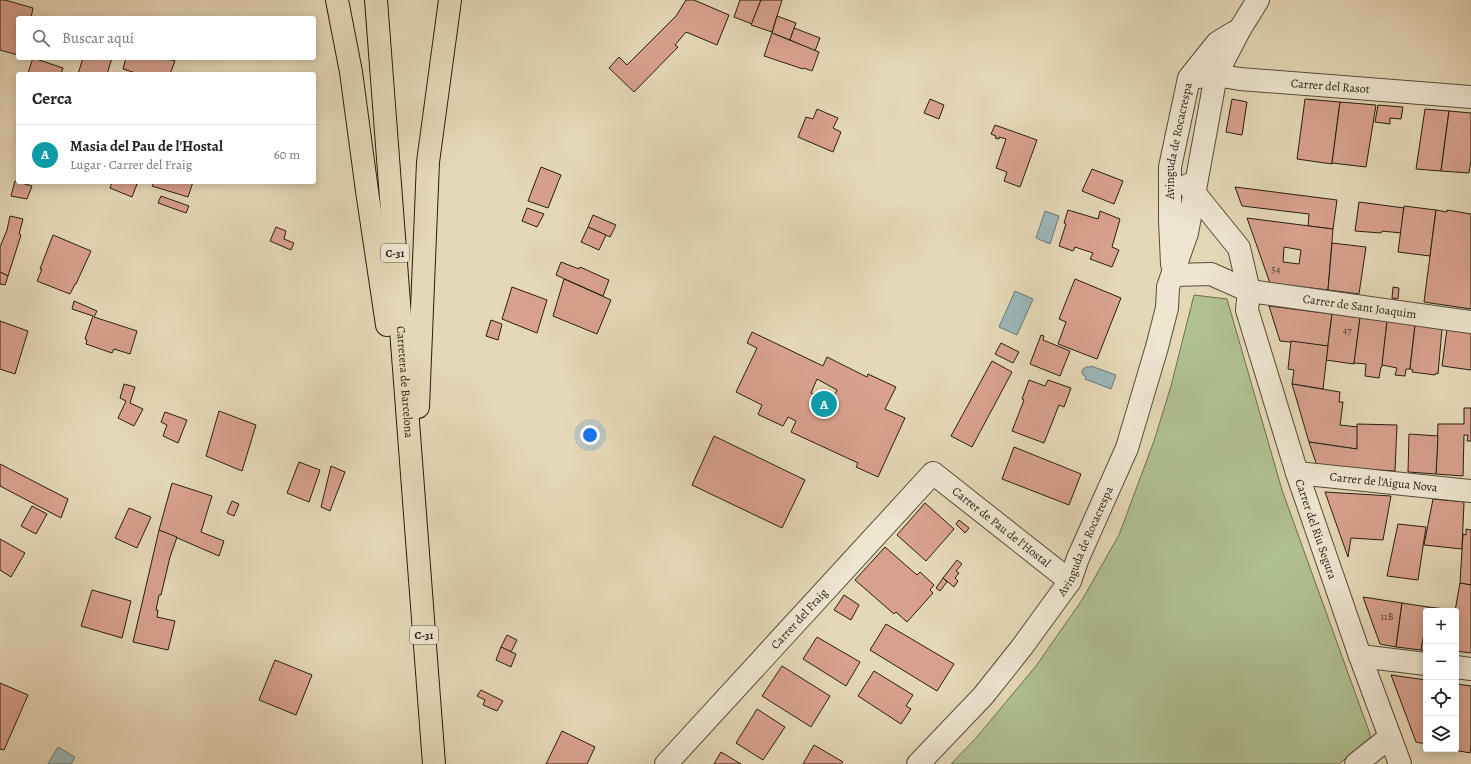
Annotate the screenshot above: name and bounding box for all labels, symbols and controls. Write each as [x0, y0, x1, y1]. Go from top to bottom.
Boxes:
search box [16, 16, 316, 60]
icon: search [30, 27, 52, 49]
text: Buscar aquí [62, 28, 134, 48]
street label: Carrer del Rasot [1290, 75, 1370, 97]
street label: Avinguda de Rocacrespa [1162, 81, 1196, 200]
text: Cerca [32, 87, 72, 110]
text: Masia del Pau de l'Hostal [70, 136, 223, 156]
text: A [41, 146, 49, 163]
text: 60 m [274, 146, 300, 163]
text: Lugar · Carrer del Fraig [70, 156, 192, 173]
road number: C-31 [381, 244, 409, 262]
house number: 54 [1272, 263, 1281, 276]
street label: Carrer de Sant Joaquim [1302, 291, 1417, 322]
house number: 47 [1343, 324, 1352, 337]
street label: Carretera de Barcelona [393, 325, 417, 439]
pin: A [811, 389, 837, 419]
your location [580, 425, 600, 445]
street label: Carrer de l'Aigua Nova [1329, 468, 1439, 496]
street label: Carrer del Riu Segura [1291, 477, 1341, 582]
street label: Carrer de Pau de l'Hostal [949, 483, 1054, 571]
street label: Avinguda de Rocacrespa [1053, 483, 1117, 600]
street label: Carrer del Fraig [767, 585, 831, 653]
map controls [1423, 608, 1459, 752]
button: + [1423, 608, 1459, 644]
house number: 11B [1381, 610, 1393, 623]
road number: C-31 [410, 626, 438, 644]
button: − [1423, 644, 1459, 680]
button: locate [1423, 680, 1459, 716]
button: layers [1423, 716, 1459, 752]

